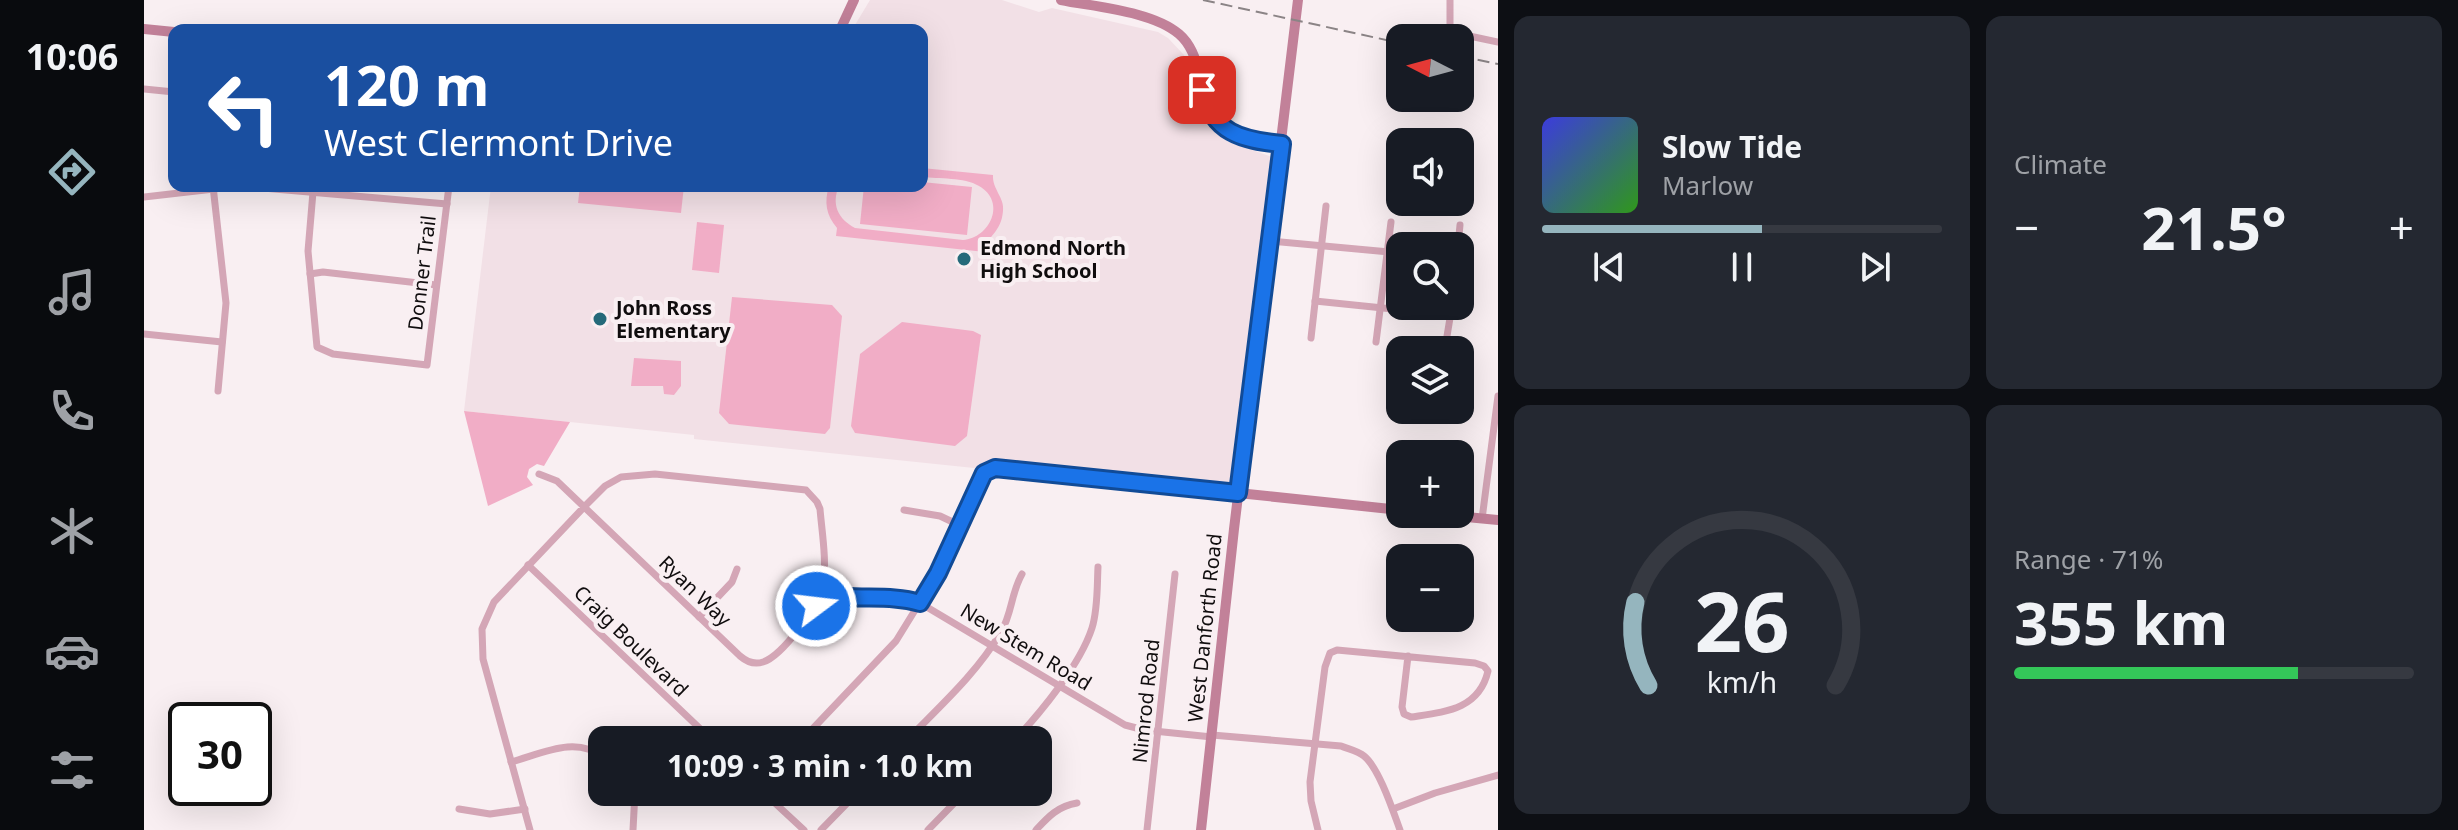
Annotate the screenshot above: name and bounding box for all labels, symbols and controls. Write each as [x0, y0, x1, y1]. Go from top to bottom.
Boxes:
north arrow [1386, 24, 1474, 112]
map controls [1386, 24, 1474, 632]
text: 10:06 [26, 32, 118, 81]
text: 120 m [324, 46, 489, 122]
icon: left [192, 56, 296, 160]
pin [1168, 56, 1236, 124]
icon: arrive [1180, 68, 1224, 112]
text: West Clermont Drive [324, 118, 673, 167]
text: Slow Tide [1662, 126, 1802, 167]
button: sound [1386, 128, 1474, 216]
icon: directions [44, 144, 100, 200]
text: Climate [2014, 146, 2107, 182]
text: Marlow [1662, 167, 1753, 203]
text: 21.5° [2141, 186, 2287, 268]
text: − [2014, 197, 2039, 257]
text: + [2389, 197, 2414, 257]
street label: Donner Trail [401, 214, 442, 332]
button: search [1386, 232, 1474, 320]
place label: Edmond North High School [980, 234, 1126, 284]
icon: previous [1587, 245, 1631, 289]
icon: pause [1720, 245, 1764, 289]
icon: next [1853, 245, 1897, 289]
marker: Edmond North High School [955, 250, 973, 268]
icon: music [44, 264, 100, 320]
place label: John Ross Elementary [614, 294, 731, 344]
marker: John Ross Elementary [591, 310, 609, 328]
button: layers [1386, 336, 1474, 424]
icon: phone [44, 383, 100, 439]
button: + [1386, 440, 1474, 528]
icon: climate [44, 503, 100, 559]
street label: West Danforth Road [1181, 532, 1228, 724]
text: Range · 71% [2014, 541, 2163, 577]
button: − [1386, 544, 1474, 632]
street label: Ryan Way [653, 549, 738, 633]
text: 26 [1694, 562, 1790, 675]
position arrow [774, 564, 858, 648]
street label: Craig Boulevard [568, 579, 694, 702]
text: 355 km [2014, 581, 2228, 663]
street label: New Stem Road [956, 597, 1097, 696]
icon: car [44, 623, 100, 679]
street label: Nimrod Road [1126, 638, 1165, 764]
text: km/h [1707, 662, 1777, 701]
speed limit sign: 30 [168, 702, 272, 806]
icon: filters [44, 742, 100, 798]
text: 10:09 · 3 min · 1.0 km [667, 745, 973, 786]

